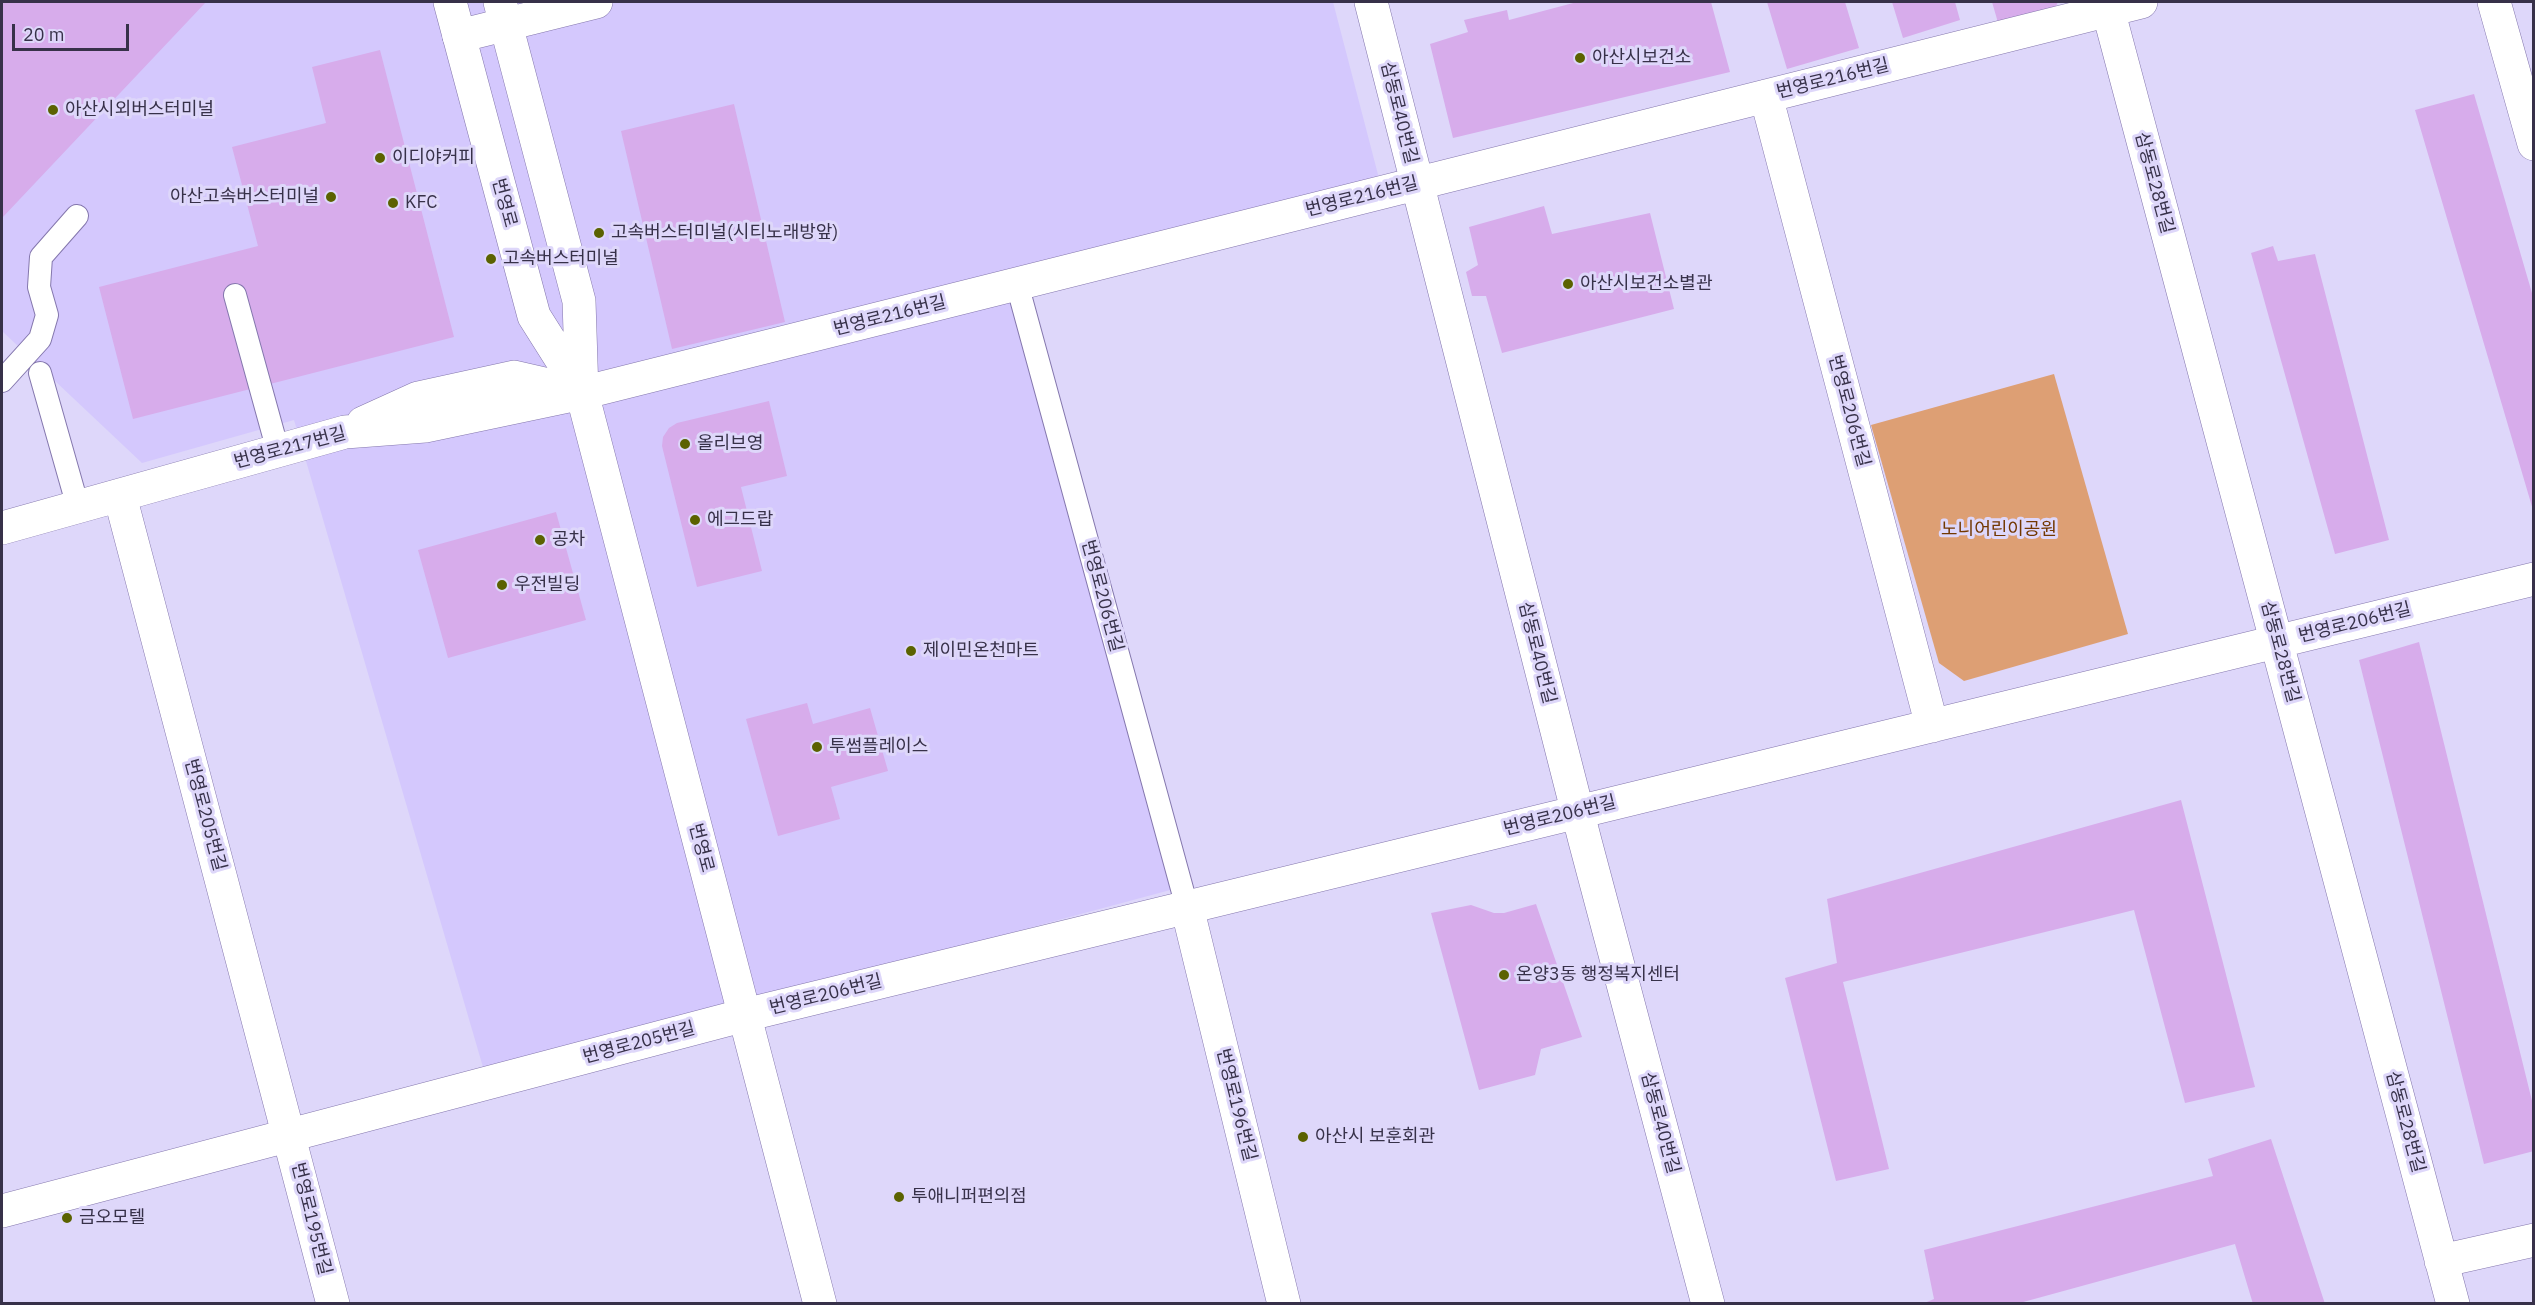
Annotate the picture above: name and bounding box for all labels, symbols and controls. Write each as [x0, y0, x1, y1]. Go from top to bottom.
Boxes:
scale bar [15, 12, 132, 50]
text: 20 m [23, 23, 65, 46]
place label: 아산시보건소 [1592, 47, 1691, 69]
marker: 아산시보건소 [1573, 51, 1587, 65]
street label: 번영로216번길 [1774, 55, 1892, 103]
street label: 삼동로40번길 [1376, 60, 1422, 166]
place label: 아산시외버스터미널 [65, 99, 214, 121]
marker: 아산시외버스터미널 [46, 103, 60, 117]
street label: 삼동로28번길 [2130, 130, 2178, 236]
place label: 이디야커피 [392, 147, 475, 169]
marker: 이디야커피 [373, 151, 387, 165]
street label: 번영로216번길 [1303, 173, 1421, 221]
street label: 번영로 [487, 176, 521, 230]
place label: 아산고속버스터미널 [170, 186, 319, 208]
marker: 아산고속버스터미널 [324, 190, 338, 204]
place label: KFC [405, 192, 437, 214]
marker: KFC [386, 196, 400, 210]
place label: 고속버스터미널(시티노래방앞) [611, 222, 838, 244]
marker: 고속버스터미널(시티노래방앞) [592, 226, 606, 240]
place label: 고속버스터미널 [503, 248, 619, 270]
marker: 고속버스터미널 [484, 252, 498, 266]
place label: 아산시보건소별관 [1580, 273, 1712, 295]
marker: 아산시보건소별관 [1561, 277, 1575, 291]
street label: 번영로216번길 [831, 292, 949, 340]
street label: 번영로206번길 [1824, 353, 1874, 469]
street label: 번영로217번길 [232, 423, 348, 473]
place label: 올리브영 [697, 433, 763, 455]
marker: 올리브영 [678, 437, 692, 451]
place label: 에그드랍 [707, 509, 773, 531]
marker: 에그드랍 [688, 513, 702, 527]
park label: 노니어린이공원 [1941, 519, 2057, 541]
place label: 공차 [552, 529, 585, 551]
marker: 공차 [533, 533, 547, 547]
street label: 번영로206번길 [1077, 538, 1127, 654]
place label: 우전빌딩 [514, 574, 580, 596]
marker: 우전빌딩 [495, 578, 509, 592]
street label: 삼동로28번길 [2256, 599, 2304, 705]
street label: 번영로206번길 [2296, 599, 2414, 647]
street label: 삼동로40번길 [1514, 600, 1560, 706]
place label: 제이민온천마트 [923, 640, 1039, 662]
marker: 제이민온천마트 [904, 644, 918, 658]
place label: 투썸플레이스 [829, 736, 928, 758]
marker: 투썸플레이스 [810, 740, 824, 754]
street label: 번영로205번길 [180, 757, 230, 873]
street label: 번영로206번길 [1501, 792, 1619, 840]
street label: 번영로 [684, 821, 718, 875]
place label: 온양3동 행정복지센터 [1516, 964, 1680, 986]
marker: 온양3동 행정복지센터 [1497, 968, 1511, 982]
street label: 번영로206번길 [767, 971, 885, 1019]
street label: 번영로205번길 [581, 1018, 697, 1068]
street label: 번영로196번길 [1212, 1046, 1260, 1164]
street label: 삼동로28번길 [2381, 1069, 2429, 1175]
street label: 삼동로40번길 [1636, 1070, 1684, 1176]
place label: 아산시 보훈회관 [1315, 1126, 1435, 1148]
marker: 아산시 보훈회관 [1296, 1130, 1310, 1144]
street label: 번영로195번길 [287, 1160, 335, 1278]
place label: 투애니퍼편의점 [911, 1186, 1027, 1208]
marker: 투애니퍼편의점 [892, 1190, 906, 1204]
place label: 금오모텔 [79, 1207, 145, 1229]
marker: 금오모텔 [60, 1211, 74, 1225]

